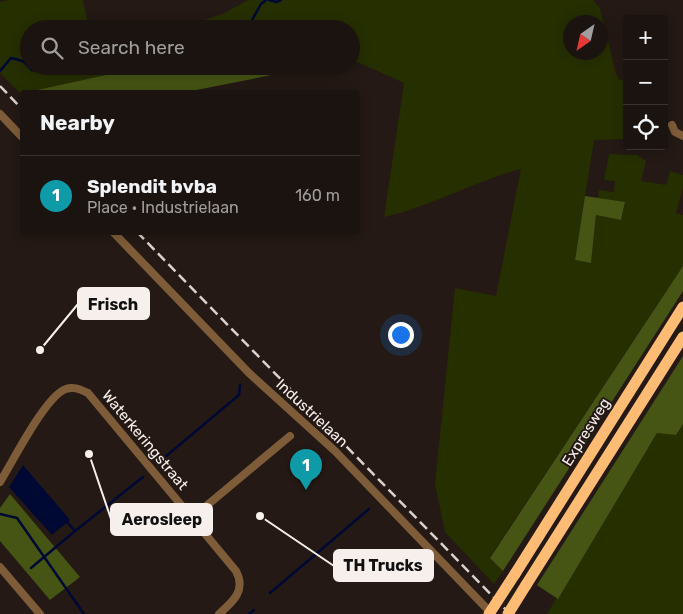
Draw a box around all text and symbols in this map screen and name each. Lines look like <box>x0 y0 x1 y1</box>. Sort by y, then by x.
north arrow <box>563 15 608 60</box>
map controls <box>623 15 668 150</box>
button: + <box>623 15 668 60</box>
search box <box>20 20 360 75</box>
icon: search <box>38 34 66 62</box>
text: Search here <box>78 36 185 59</box>
button: − <box>623 60 668 105</box>
button: locate <box>623 105 668 150</box>
text: Nearby <box>40 110 115 135</box>
text: Splendit bvba <box>87 175 217 198</box>
text: 1 <box>52 186 60 205</box>
text: 160 m <box>295 186 340 205</box>
text: Place · Industrielaan <box>87 198 239 217</box>
callout: Frisch <box>78 288 149 319</box>
text: Frisch <box>88 295 138 314</box>
your location <box>388 322 414 348</box>
street label: Industrielaan <box>272 375 352 451</box>
street label: Waterkeringstraat <box>98 387 192 494</box>
street label: Expresweg <box>558 395 614 469</box>
pin: 1 <box>290 449 322 490</box>
callout: Aerosleep <box>111 504 212 535</box>
text: Aerosleep <box>122 510 202 529</box>
callout: TH Trucks <box>334 550 433 581</box>
text: TH Trucks <box>343 556 423 575</box>

